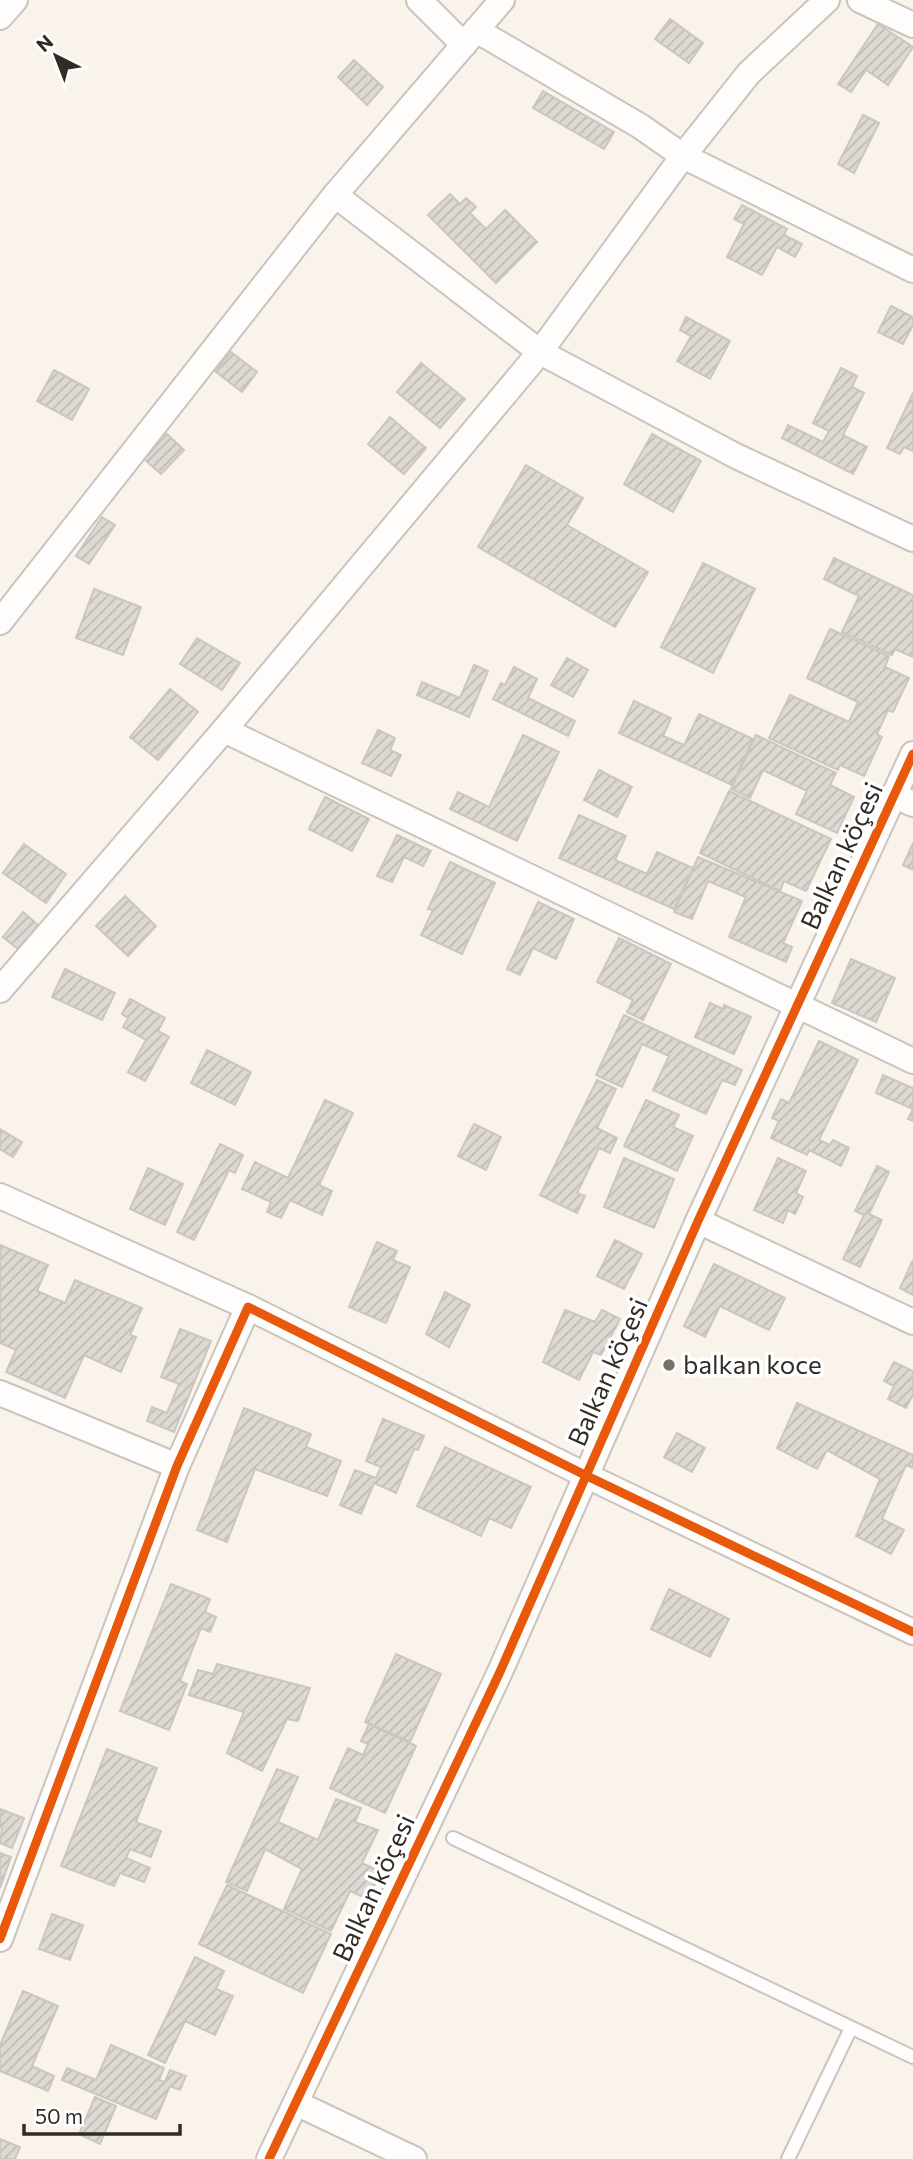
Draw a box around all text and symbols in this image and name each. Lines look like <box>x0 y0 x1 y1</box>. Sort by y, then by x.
north arrow <box>21 21 91 91</box>
text: N <box>31 30 57 56</box>
street label: Balkan köçesi <box>793 777 888 934</box>
street label: Balkan köçesi <box>560 1293 653 1450</box>
place label: balkan koce <box>683 1348 822 1379</box>
marker: balkan koce <box>661 1357 677 1373</box>
street label: Balkan köçesi <box>325 1809 420 1966</box>
scale bar <box>24 2092 180 2136</box>
text: 50 m <box>35 2103 83 2128</box>

